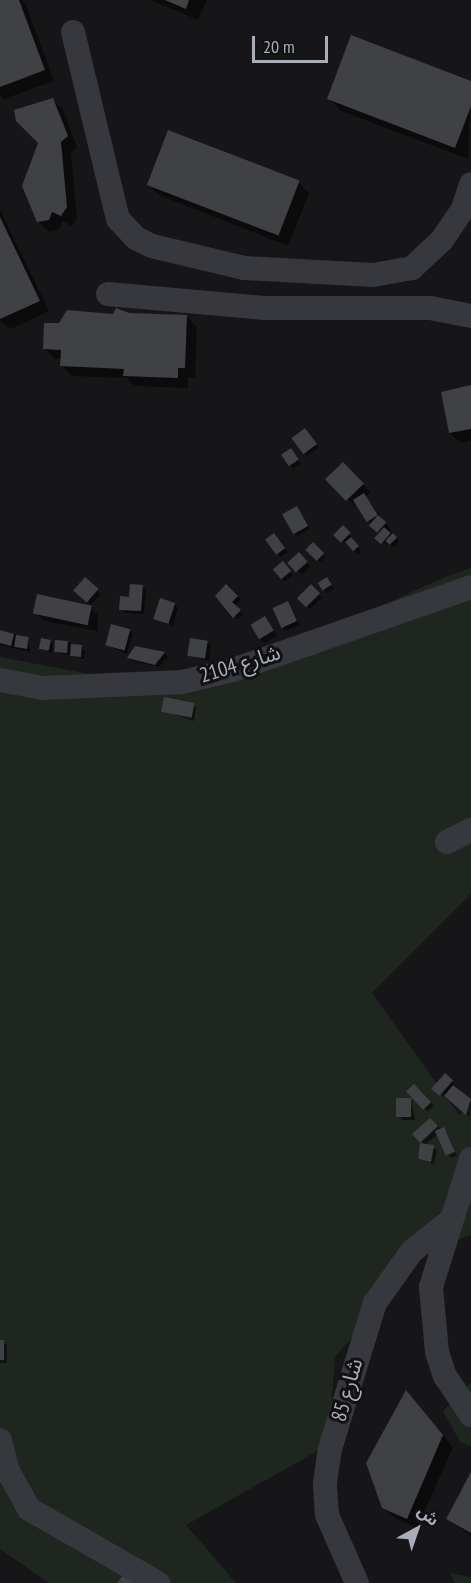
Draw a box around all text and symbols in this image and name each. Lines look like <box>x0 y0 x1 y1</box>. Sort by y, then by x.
scale bar <box>255 24 332 62</box>
text: 20 m <box>263 35 295 58</box>
street label: شارع 2104 <box>197 640 283 688</box>
street label: شارع 85 <box>326 1356 368 1424</box>
north arrow <box>387 1499 447 1559</box>
text: ش <box>414 1501 443 1530</box>

